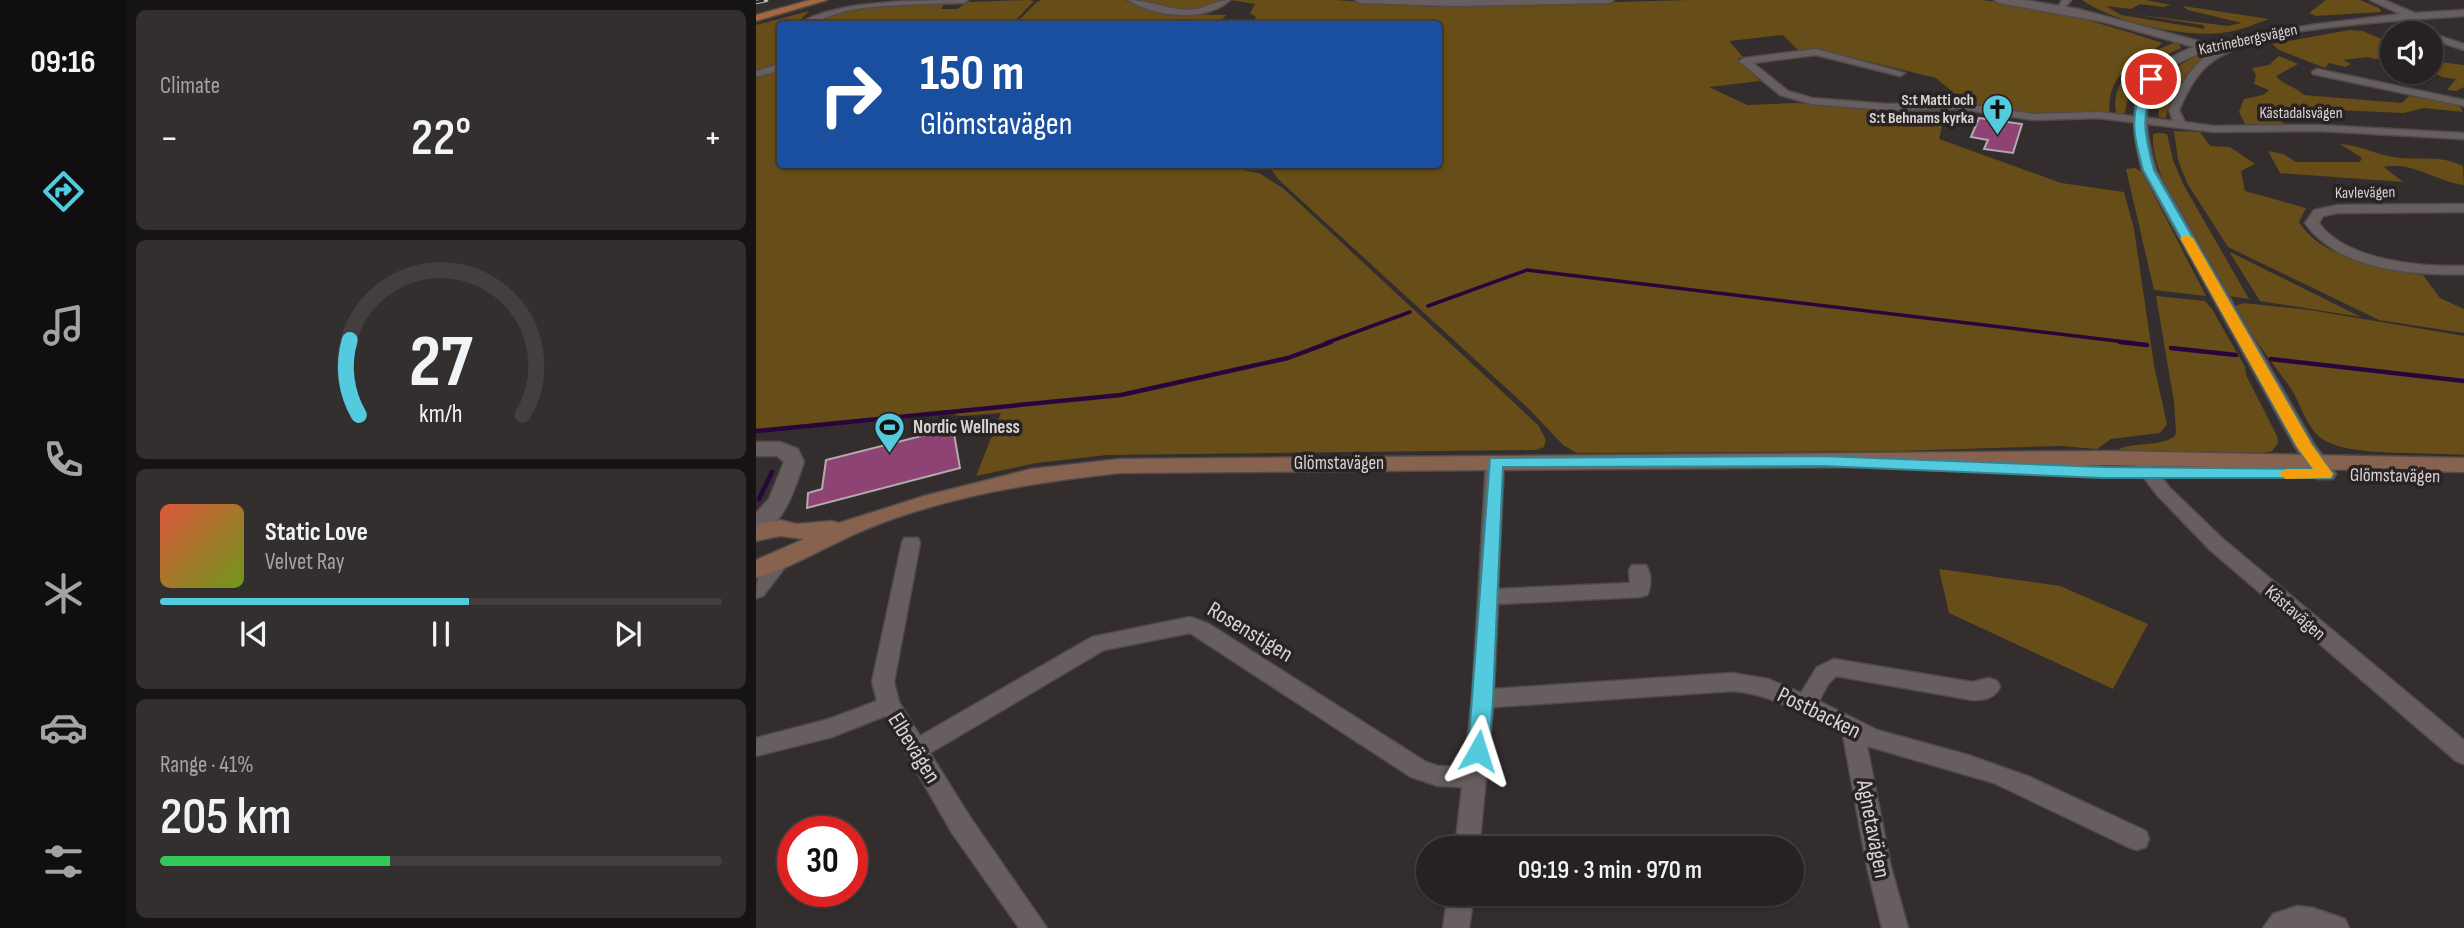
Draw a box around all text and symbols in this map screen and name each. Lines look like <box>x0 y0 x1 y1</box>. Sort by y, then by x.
street label: Katrinebergsvägen <box>2197 20 2299 60</box>
map controls <box>2380 21 2443 84</box>
button: sound <box>2380 21 2443 84</box>
text: 09:16 <box>30 43 96 82</box>
text: 150 m <box>920 45 1024 104</box>
icon: right <box>805 49 896 140</box>
pin <box>2121 49 2181 109</box>
icon: arrive <box>2132 60 2170 98</box>
text: Climate <box>160 72 220 100</box>
place label: S:t Matti och S:t Behnams kyrka <box>1869 91 1974 128</box>
church icon: S:t Matti och S:t Behnams kyrka <box>1980 92 2014 136</box>
street label: Kästadalsvägen <box>2259 104 2343 123</box>
text: Glömstavägen <box>920 105 1072 144</box>
text: 22° <box>411 107 471 170</box>
text: − <box>160 116 179 161</box>
text: + <box>703 116 722 161</box>
icon: directions <box>39 167 88 216</box>
street label: Kavlevägen <box>2335 183 2395 203</box>
icon: music <box>39 301 88 350</box>
text: 27 <box>409 320 473 408</box>
text: km/h <box>419 399 463 430</box>
sports icon: Nordic Wellness <box>873 410 907 454</box>
place label: Nordic Wellness <box>913 416 1020 439</box>
icon: phone <box>39 435 88 484</box>
street label: Glömstavägen <box>1294 452 1384 475</box>
street label: Glömstavägen <box>2350 464 2440 488</box>
text: Static Love <box>265 517 368 548</box>
text: Velvet Ray <box>265 548 345 576</box>
icon: climate <box>39 569 88 618</box>
street label: Kästavägen <box>2260 580 2330 646</box>
street label: Rosenstigen <box>1202 596 1298 668</box>
icon: previous <box>235 615 273 653</box>
icon: pause <box>422 615 460 653</box>
icon: next <box>609 615 647 653</box>
street label: Postbacken <box>1773 681 1865 745</box>
icon: car <box>39 703 88 752</box>
street label: Elbevägen <box>881 708 947 788</box>
position arrow <box>1441 714 1515 788</box>
text: Range · 41% <box>160 751 254 779</box>
street label: Agnetavägen <box>1850 776 1896 881</box>
text: 205 km <box>160 786 292 849</box>
speed limit sign: 30 <box>777 816 868 907</box>
icon: filters <box>39 837 88 886</box>
text: 09:19 · 3 min · 970 m <box>1518 855 1702 886</box>

